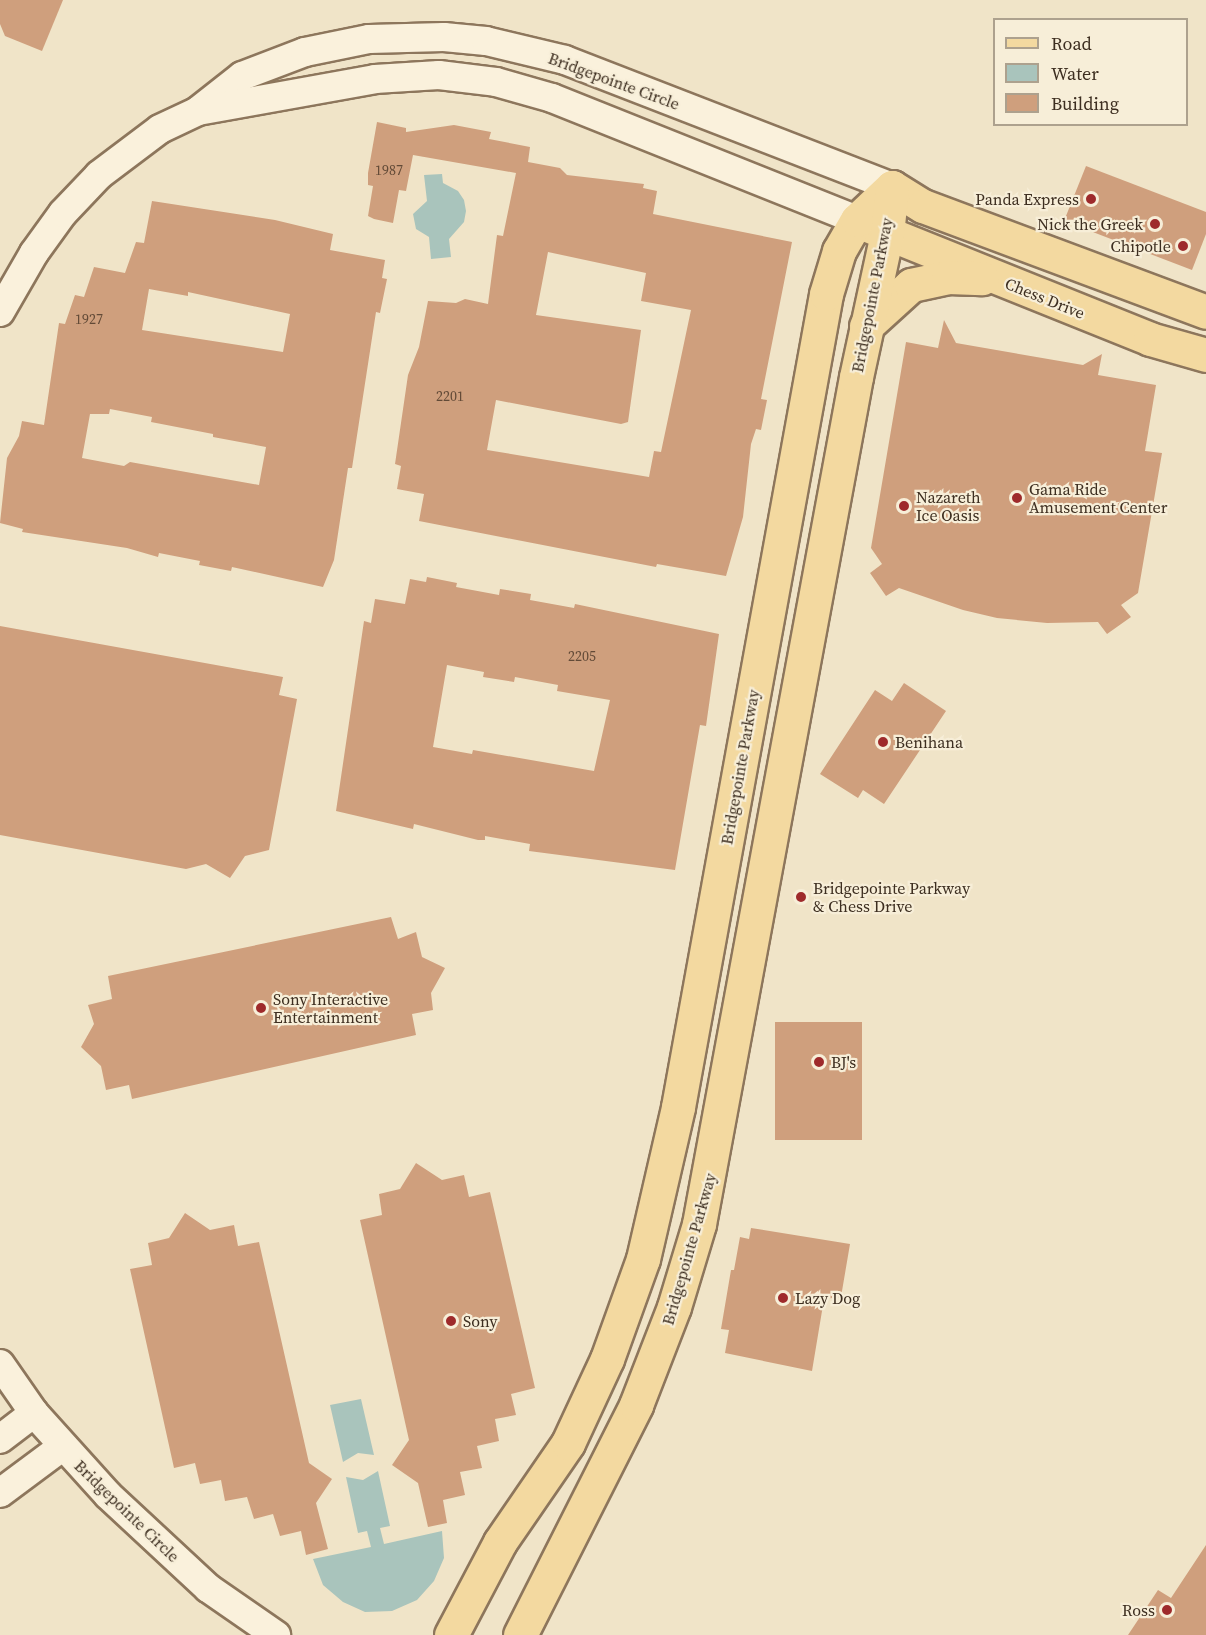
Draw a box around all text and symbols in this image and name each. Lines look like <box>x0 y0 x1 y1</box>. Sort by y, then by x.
legend <box>993 18 1188 126</box>
text: Road <box>1051 31 1092 56</box>
street label: Bridgepointe Circle <box>546 48 682 114</box>
text: Water <box>1051 61 1099 86</box>
text: Building <box>1051 91 1119 116</box>
house number: 1987 <box>375 162 403 178</box>
place label: Panda Express <box>975 189 1079 209</box>
marker: Panda Express <box>1084 192 1098 206</box>
place label: Nick the Greek <box>1037 214 1143 234</box>
street label: Bridgepointe Parkway <box>848 216 896 374</box>
marker: Nick the Greek <box>1148 217 1162 231</box>
place label: Chipotle <box>1111 236 1171 256</box>
marker: Chipotle <box>1176 239 1190 253</box>
street label: Chess Drive <box>1002 273 1088 323</box>
house number: 1927 <box>75 311 103 327</box>
house number: 2201 <box>436 388 464 404</box>
place label: Gama Ride Amusement Center <box>1029 479 1168 517</box>
place label: Nazareth Ice Oasis <box>916 487 981 525</box>
marker: Gama Ride Amusement Center <box>1010 491 1024 505</box>
marker: Nazareth Ice Oasis <box>897 499 911 513</box>
house number: 2205 <box>568 648 596 664</box>
street label: Bridgepointe Parkway <box>717 688 763 846</box>
place label: Benihana <box>895 732 963 752</box>
marker: Benihana <box>876 735 890 749</box>
place label: Bridgepointe Parkway & Chess Drive <box>813 878 970 916</box>
marker: Bridgepointe Parkway & Chess Drive <box>794 890 808 904</box>
place label: Sony Interactive Entertainment <box>273 989 388 1027</box>
marker: Sony Interactive Entertainment <box>254 1001 268 1015</box>
place label: BJ's <box>831 1052 856 1072</box>
marker: BJ's <box>812 1055 826 1069</box>
street label: Bridgepointe Parkway <box>658 1171 720 1327</box>
place label: Lazy Dog <box>795 1288 860 1308</box>
marker: Lazy Dog <box>776 1291 790 1305</box>
place label: Sony <box>463 1311 497 1331</box>
marker: Sony <box>444 1314 458 1328</box>
street label: Bridgepointe Circle <box>71 1456 183 1566</box>
place label: Ross <box>1122 1600 1155 1620</box>
marker: Ross <box>1160 1603 1174 1617</box>

